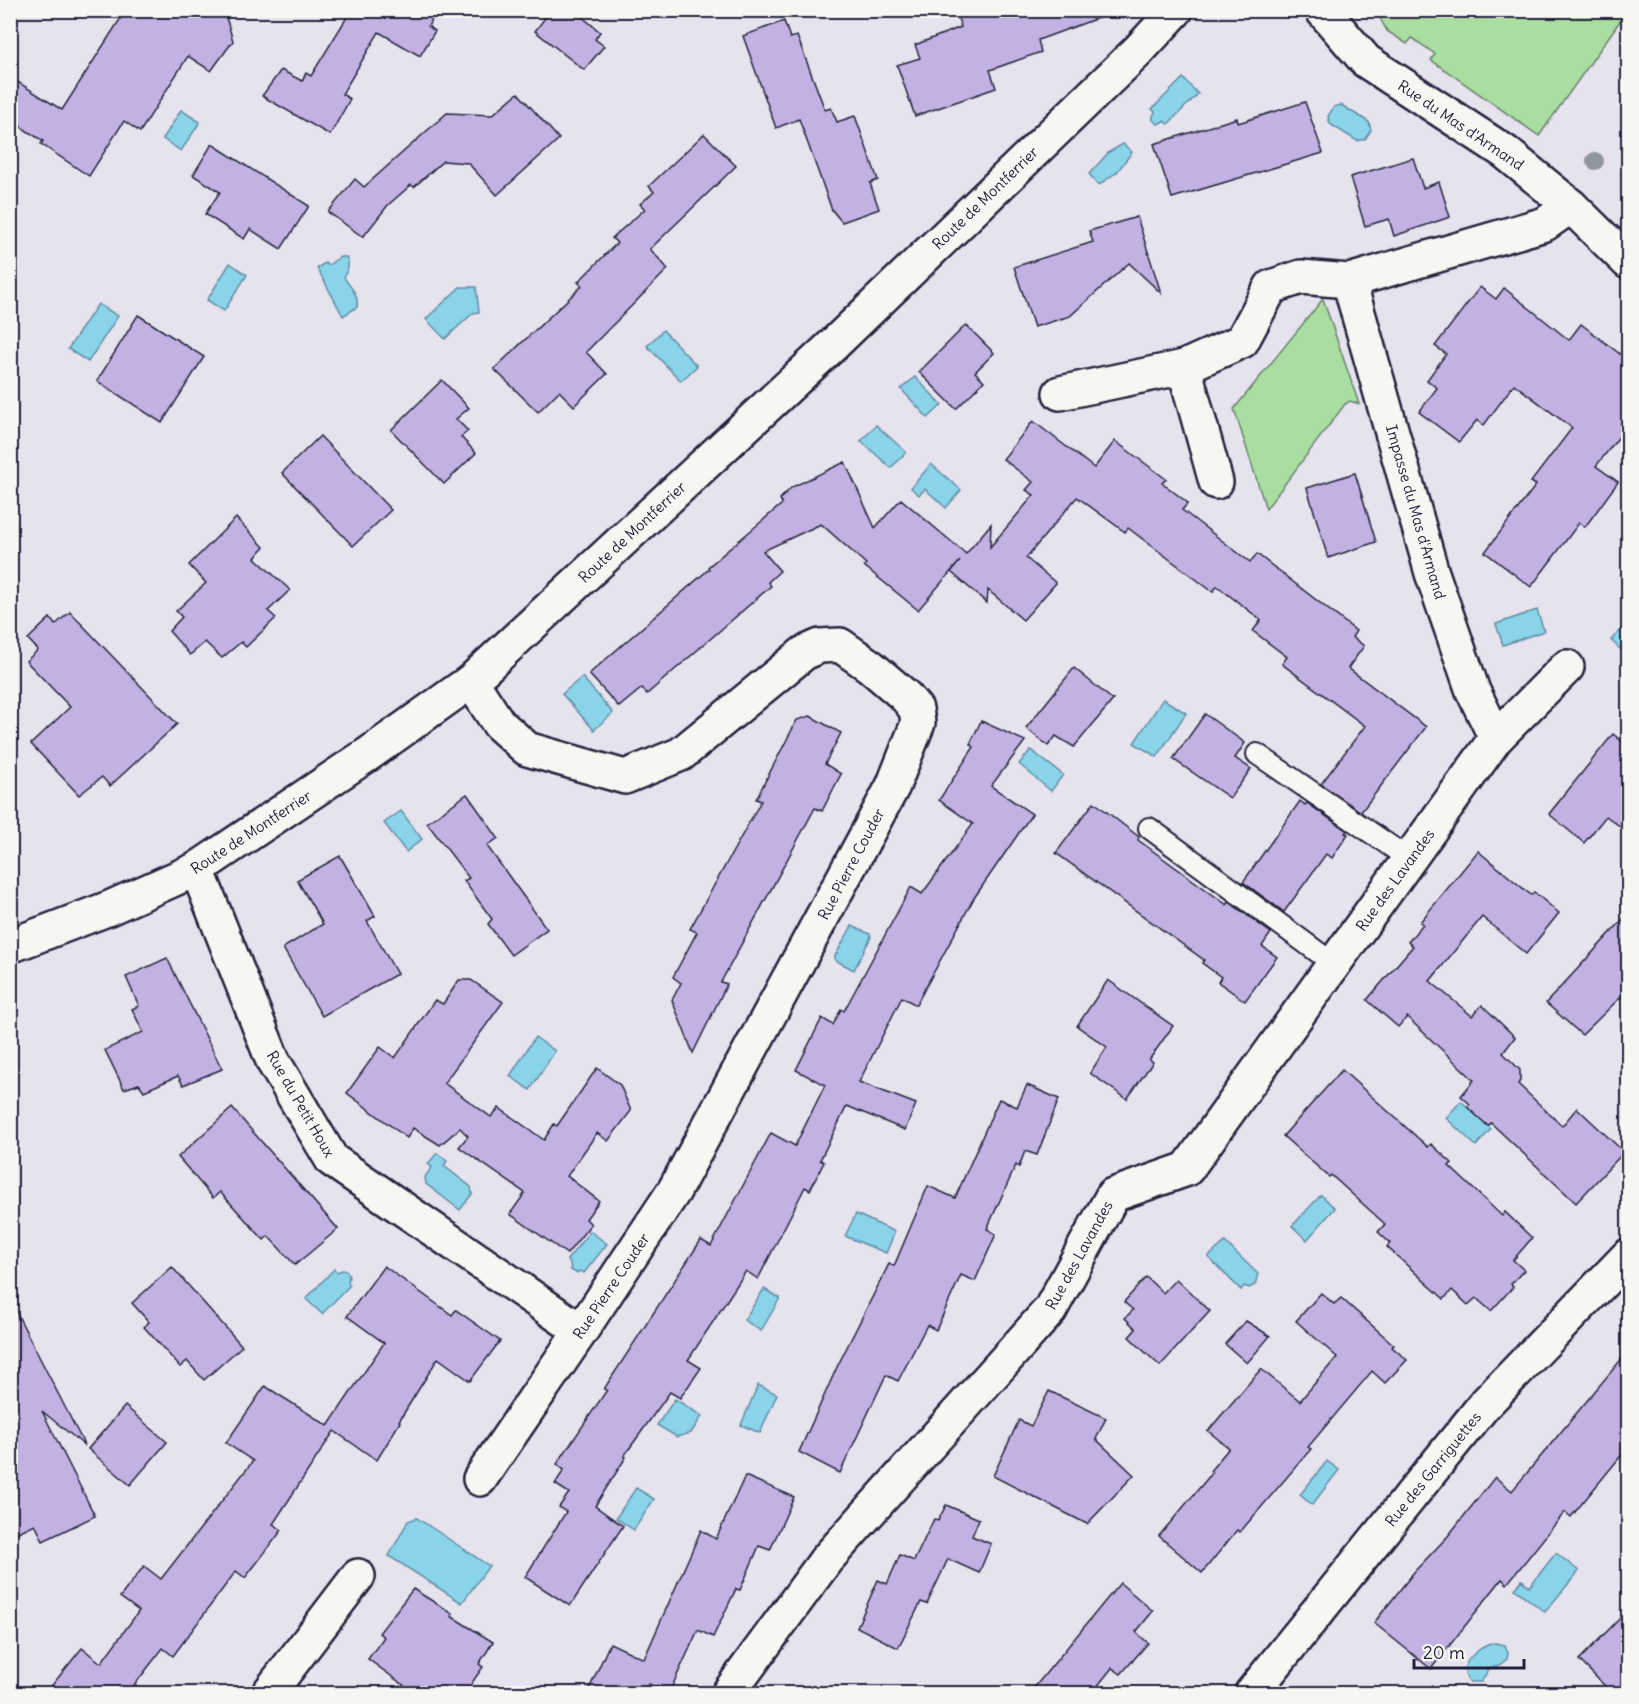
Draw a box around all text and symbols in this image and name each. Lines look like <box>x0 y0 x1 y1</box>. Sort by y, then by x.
street label: Rue du Mas d'Armand <box>1394 76 1528 174</box>
street label: Route de Montferrier <box>928 143 1042 253</box>
street label: Impasse du Mas d'Armand <box>1382 423 1450 601</box>
street label: Route de Montferrier <box>574 477 690 587</box>
street label: Route de Montferrier <box>187 786 315 878</box>
street label: Rue Pierre Couder <box>814 805 888 923</box>
street label: Rue des Lavandes <box>1352 825 1439 935</box>
street label: Rue du Petit Houx <box>263 1047 339 1161</box>
street label: Rue des Lavandes <box>1041 1197 1117 1313</box>
street label: Rue Pierre Couder <box>569 1229 653 1343</box>
street label: Rue des Garriguettes <box>1381 1408 1485 1530</box>
scale bar <box>1414 1632 1524 1670</box>
text: 20 m <box>1423 1641 1465 1664</box>

